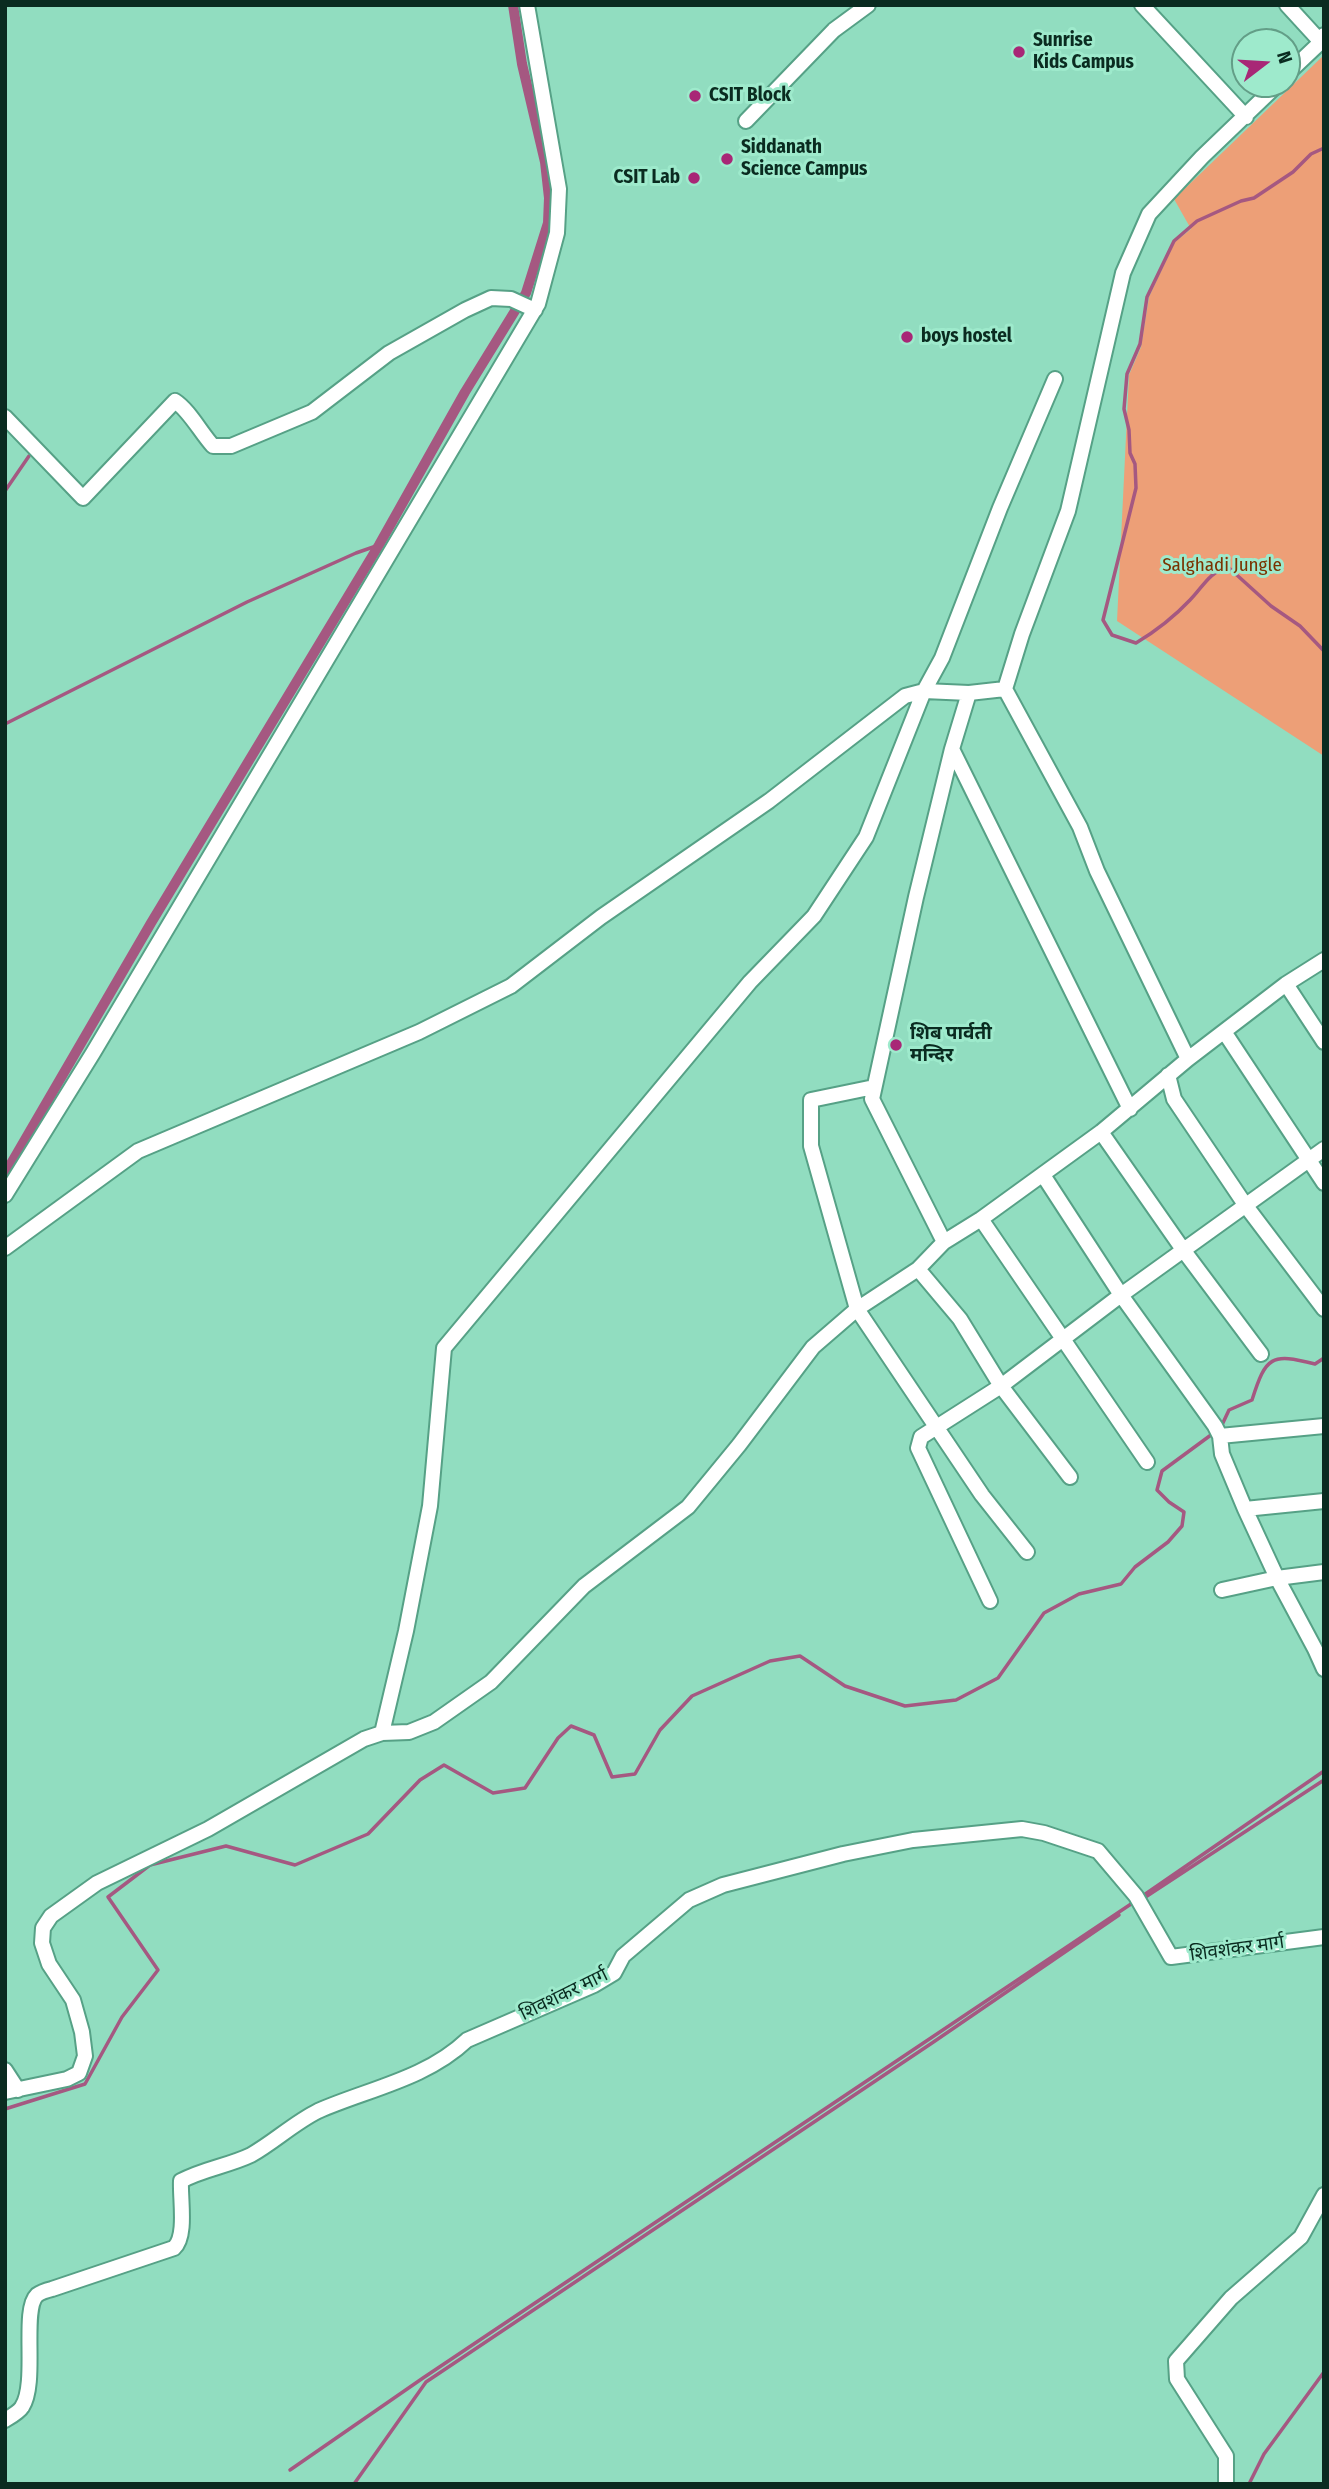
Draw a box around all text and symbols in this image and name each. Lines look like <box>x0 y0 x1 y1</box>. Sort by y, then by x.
north arrow <box>1231 28 1301 98</box>
place label: Sunrise Kids Campus <box>1033 30 1134 74</box>
marker: Sunrise Kids Campus <box>1011 44 1027 60</box>
text: N <box>1272 48 1297 66</box>
place label: CSIT Block <box>709 85 791 107</box>
marker: CSIT Block <box>687 88 703 104</box>
place label: Siddanath Science Campus <box>741 137 867 181</box>
marker: Siddanath Science Campus <box>719 151 735 167</box>
place label: CSIT Lab <box>613 167 680 189</box>
marker: CSIT Lab <box>686 170 702 186</box>
place label: boys hostel <box>921 326 1012 348</box>
marker: boys hostel <box>899 329 915 345</box>
park label: Salghadi Jungle <box>1162 555 1282 577</box>
place label: शिब पार्वती मन्दिर <box>910 1023 992 1067</box>
marker: शिब पार्वती मन्दिर <box>888 1037 904 1053</box>
street label: शिवशंकर मार्ग <box>1188 1931 1286 1967</box>
street label: शिवशंकर मार्ग <box>516 1964 612 2026</box>

